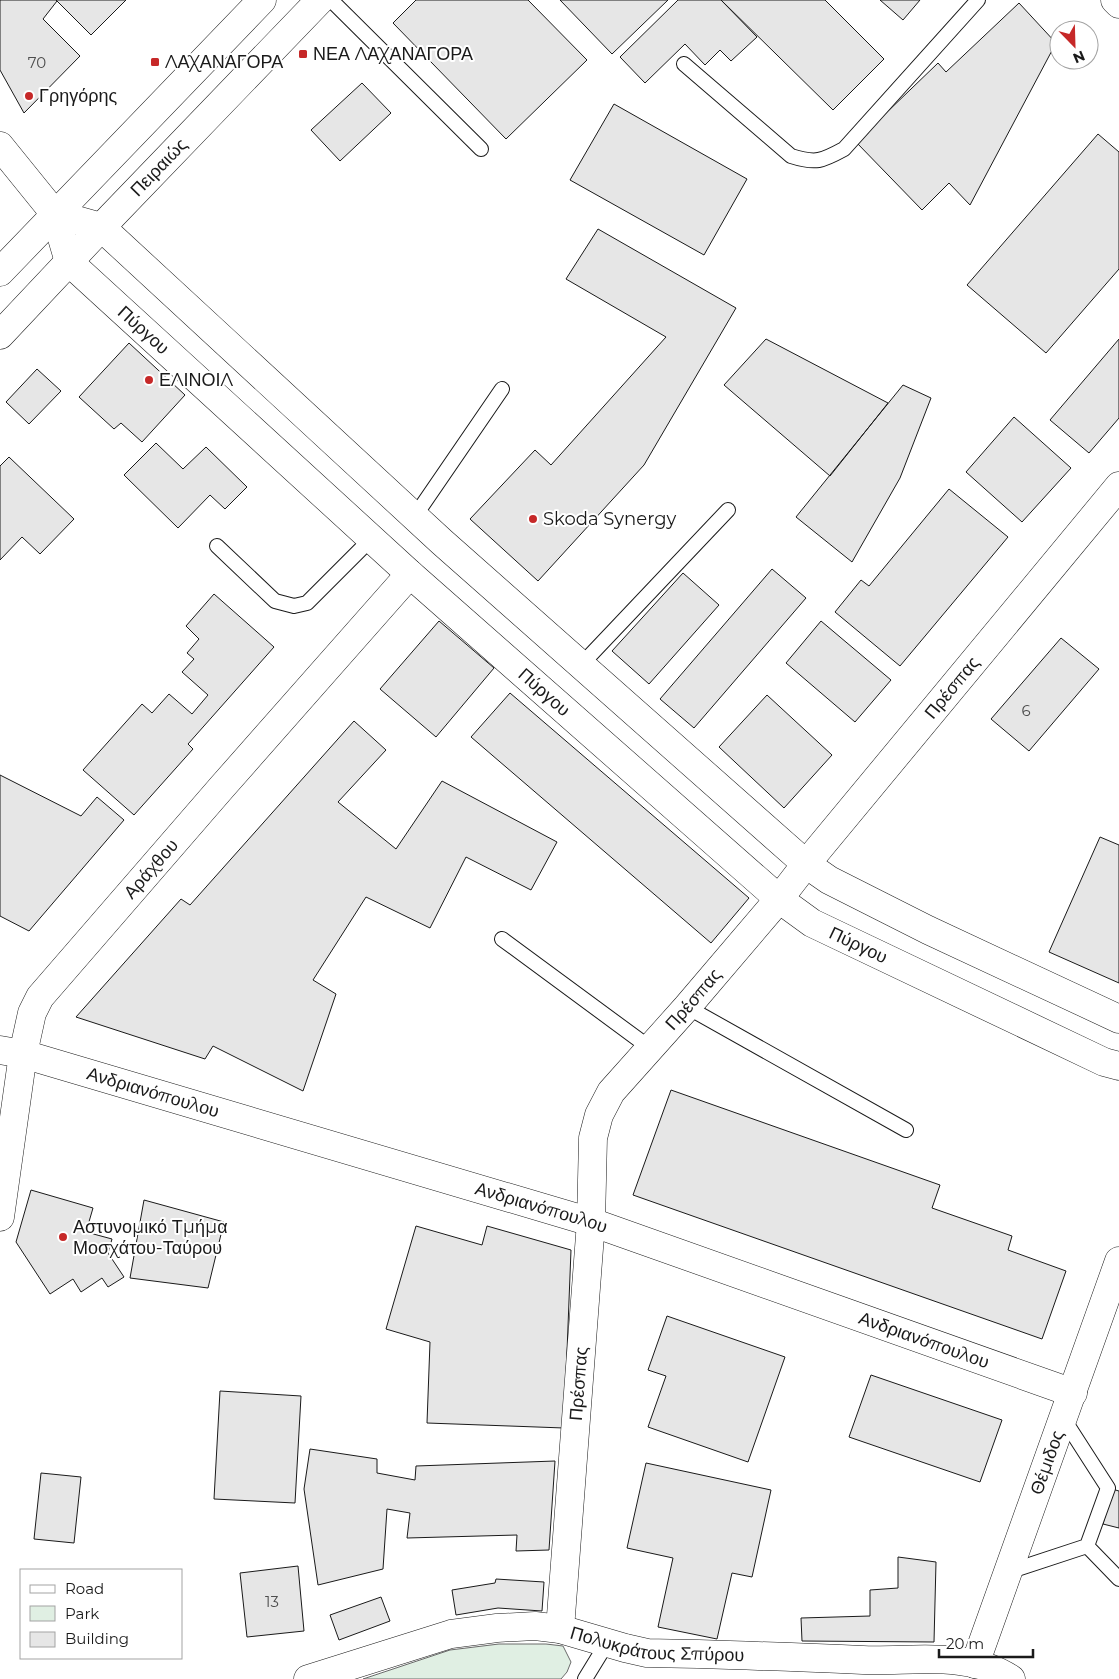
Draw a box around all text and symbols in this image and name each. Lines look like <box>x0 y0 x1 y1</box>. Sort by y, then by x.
north arrow <box>1049 20 1099 70</box>
place label: ΝΕΑ ΛΑΧΑΝΑΓΟΡΑ <box>313 43 473 65</box>
text: N <box>1070 46 1088 67</box>
marker: ΝΕΑ ΛΑΧΑΝΑΓΟΡΑ <box>297 48 309 60</box>
place label: ΛΑΧΑΝΑΓΟΡΑ <box>165 51 283 73</box>
house number: 70 <box>28 53 46 72</box>
marker: ΛΑΧΑΝΑΓΟΡΑ <box>149 56 161 68</box>
place label: Γρηγόρης <box>39 85 117 107</box>
marker: Γρηγόρης <box>23 90 35 102</box>
street label: Πειραιώς <box>126 133 192 201</box>
street label: Πύργου <box>113 301 174 359</box>
place label: ΕΛΙΝΟΙΛ <box>159 369 234 391</box>
marker: ΕΛΙΝΟΙΛ <box>143 374 155 386</box>
place label: Skoda Synergy <box>543 508 676 530</box>
marker: Skoda Synergy <box>527 513 539 525</box>
street label: Πρέσπας <box>920 652 984 723</box>
street label: Πύργου <box>514 663 575 721</box>
house number: 6 <box>1021 701 1031 720</box>
street label: Αράχθου <box>119 834 183 903</box>
street label: Πύργου <box>826 922 891 968</box>
street label: Πρέσπας <box>661 964 726 1035</box>
street label: Ανδριανόπουλου <box>84 1063 222 1122</box>
street label: Ανδριανόπουλου <box>473 1177 610 1238</box>
place label: Αστυνομικό Τμήμα Μοσχάτου-Ταύρου <box>73 1216 228 1259</box>
marker: Αστυνομικό Τμήμα Μοσχάτου-Ταύρου <box>57 1231 69 1243</box>
street label: Ανδριανόπουλου <box>856 1307 992 1373</box>
street label: Πρέσπας <box>565 1345 593 1422</box>
street label: Θέμιδος <box>1025 1427 1069 1498</box>
legend <box>20 1569 182 1659</box>
text: Road <box>65 1579 104 1598</box>
house number: 13 <box>265 1592 279 1611</box>
text: Park <box>65 1604 99 1623</box>
street label: Πολυκράτους Σπύρου <box>568 1622 745 1666</box>
scale bar <box>939 1626 1033 1658</box>
text: Building <box>65 1629 129 1648</box>
text: 20 m <box>946 1634 984 1653</box>

